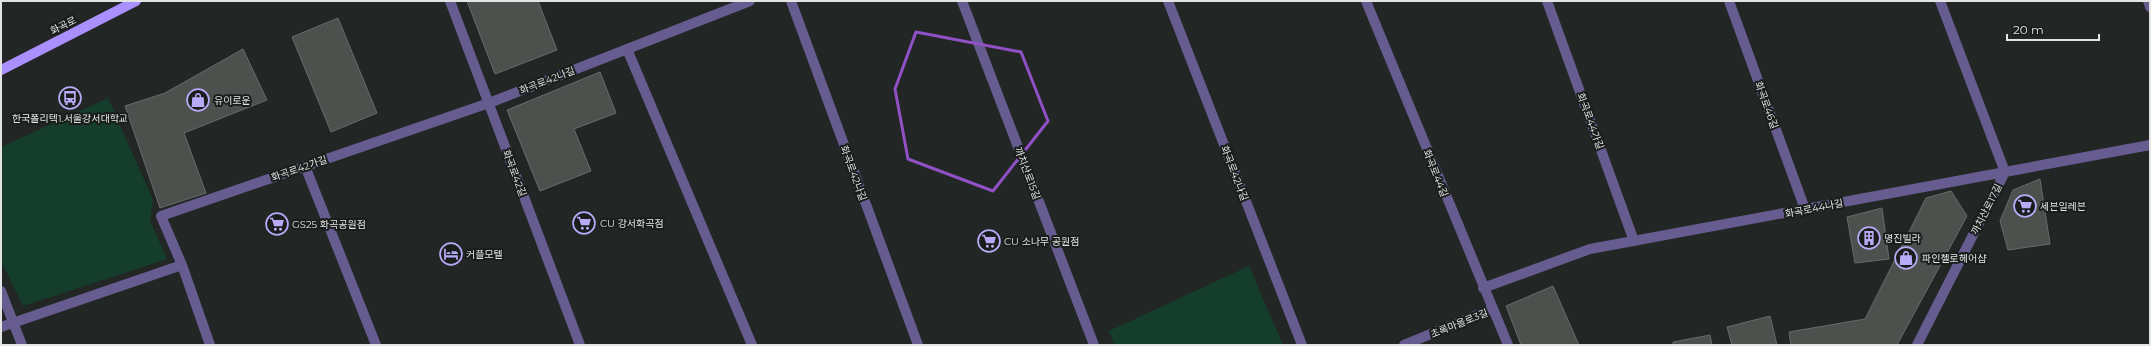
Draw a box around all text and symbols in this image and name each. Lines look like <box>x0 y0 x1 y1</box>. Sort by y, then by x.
street label: 화곡로 <box>48 13 78 38</box>
scale bar <box>2007 16 2099 42</box>
text: 20 m <box>2013 22 2044 37</box>
street label: 화곡로42나길 <box>518 64 577 97</box>
street label: 화곡로46길 <box>1752 80 1781 131</box>
bus stop icon: 한국폴리텍1.서울강서대학교 <box>57 85 83 111</box>
shop icon: 유이로운 <box>185 87 211 113</box>
street label: 화곡로44가길 <box>1574 91 1607 151</box>
place label: 유이로운 <box>214 94 251 107</box>
place label: 한국폴리텍1.서울강서대학교 <box>12 112 128 125</box>
street label: 화곡로42나길 <box>837 144 870 203</box>
street label: 화곡로42나길 <box>1218 144 1251 203</box>
street label: 까치산로15길 <box>1012 145 1044 201</box>
street label: 화곡로42길 <box>500 148 529 198</box>
street label: 화곡로44길 <box>1420 148 1451 199</box>
street label: 화곡로42가길 <box>269 153 329 184</box>
street label: 까치산로17길 <box>1968 182 2005 237</box>
supermarket icon: 세븐일레븐 <box>2012 193 2038 219</box>
street label: 화곡로44나길 <box>1784 196 1844 221</box>
place label: 세븐일레븐 <box>2040 200 2086 213</box>
supermarket icon: CU 강서화곡점 <box>571 210 597 236</box>
supermarket icon: GS25 화곡공원점 <box>264 211 290 237</box>
place label: CU 강서화곡점 <box>600 217 664 230</box>
place label: GS25 화곡공원점 <box>292 218 366 231</box>
building icon: 명진빌라 <box>1856 225 1882 251</box>
supermarket icon: CU 소나무 공원점 <box>976 228 1002 254</box>
place label: 명진빌라 <box>1884 232 1922 245</box>
place label: CU 소나무 공원점 <box>1004 235 1079 248</box>
hotel icon: 커플모텔 <box>438 241 464 267</box>
shop icon: 파인첼로헤어샵 <box>1893 245 1919 271</box>
place label: 커플모텔 <box>466 248 503 261</box>
place label: 파인첼로헤어샵 <box>1922 252 1987 265</box>
street label: 초록마을로3길 <box>1429 306 1490 341</box>

